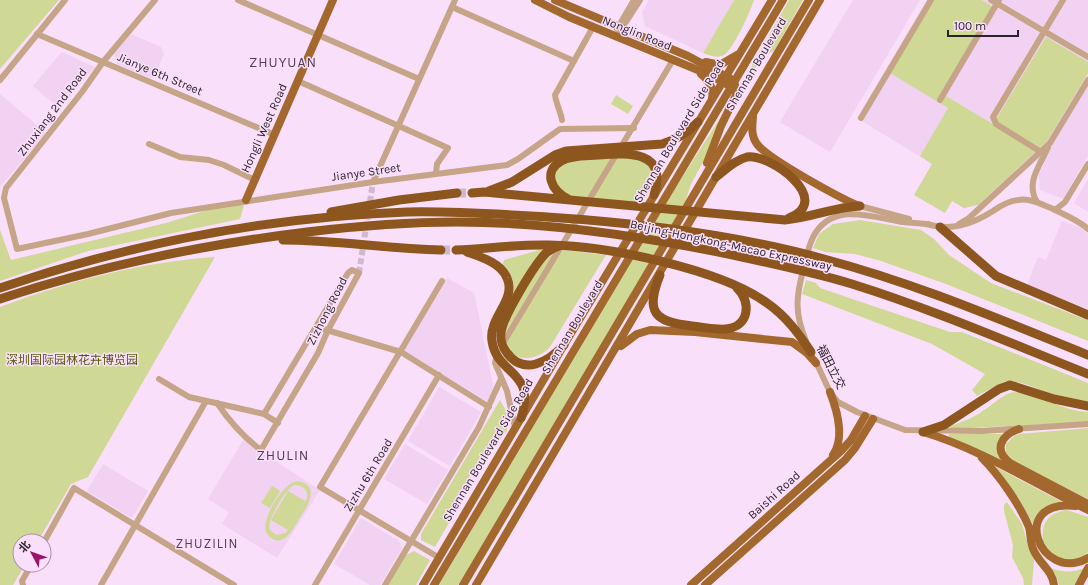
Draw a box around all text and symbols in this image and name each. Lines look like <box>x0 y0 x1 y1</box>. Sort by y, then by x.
scale bar <box>948 12 1018 38</box>
street label: Nonglin Road <box>600 13 674 53</box>
street label: Shennan Boulevard <box>723 15 789 113</box>
text: 100 m <box>954 19 986 33</box>
street label: Jianye 6th Street <box>115 50 205 98</box>
district label: ZHUYUAN <box>249 54 317 71</box>
street label: Shennan Boulevard Side Road <box>631 57 727 205</box>
street label: Zhuxiang 2nd Road <box>14 65 90 159</box>
street label: Hongli West Road <box>238 81 290 175</box>
street label: Jianye Street <box>330 160 402 184</box>
street label: Beijing-Hongkong-Macao Expressway <box>629 217 833 273</box>
street label: Zizhong Road <box>304 275 350 347</box>
street label: Shennan Boulevard <box>539 278 605 376</box>
street label: 福田立交 <box>814 342 848 392</box>
park label: 深圳国际园林花卉博览园 <box>6 353 138 367</box>
street label: Shennan Boulevard Side Road <box>440 376 536 524</box>
street label: Zizhu 6th Road <box>341 436 395 514</box>
district label: ZHULIN <box>257 447 309 464</box>
street label: Baishi Road <box>745 468 803 522</box>
north arrow <box>12 533 52 573</box>
district label: ZHUZILIN <box>176 536 238 551</box>
text: 北 <box>16 538 33 555</box>

